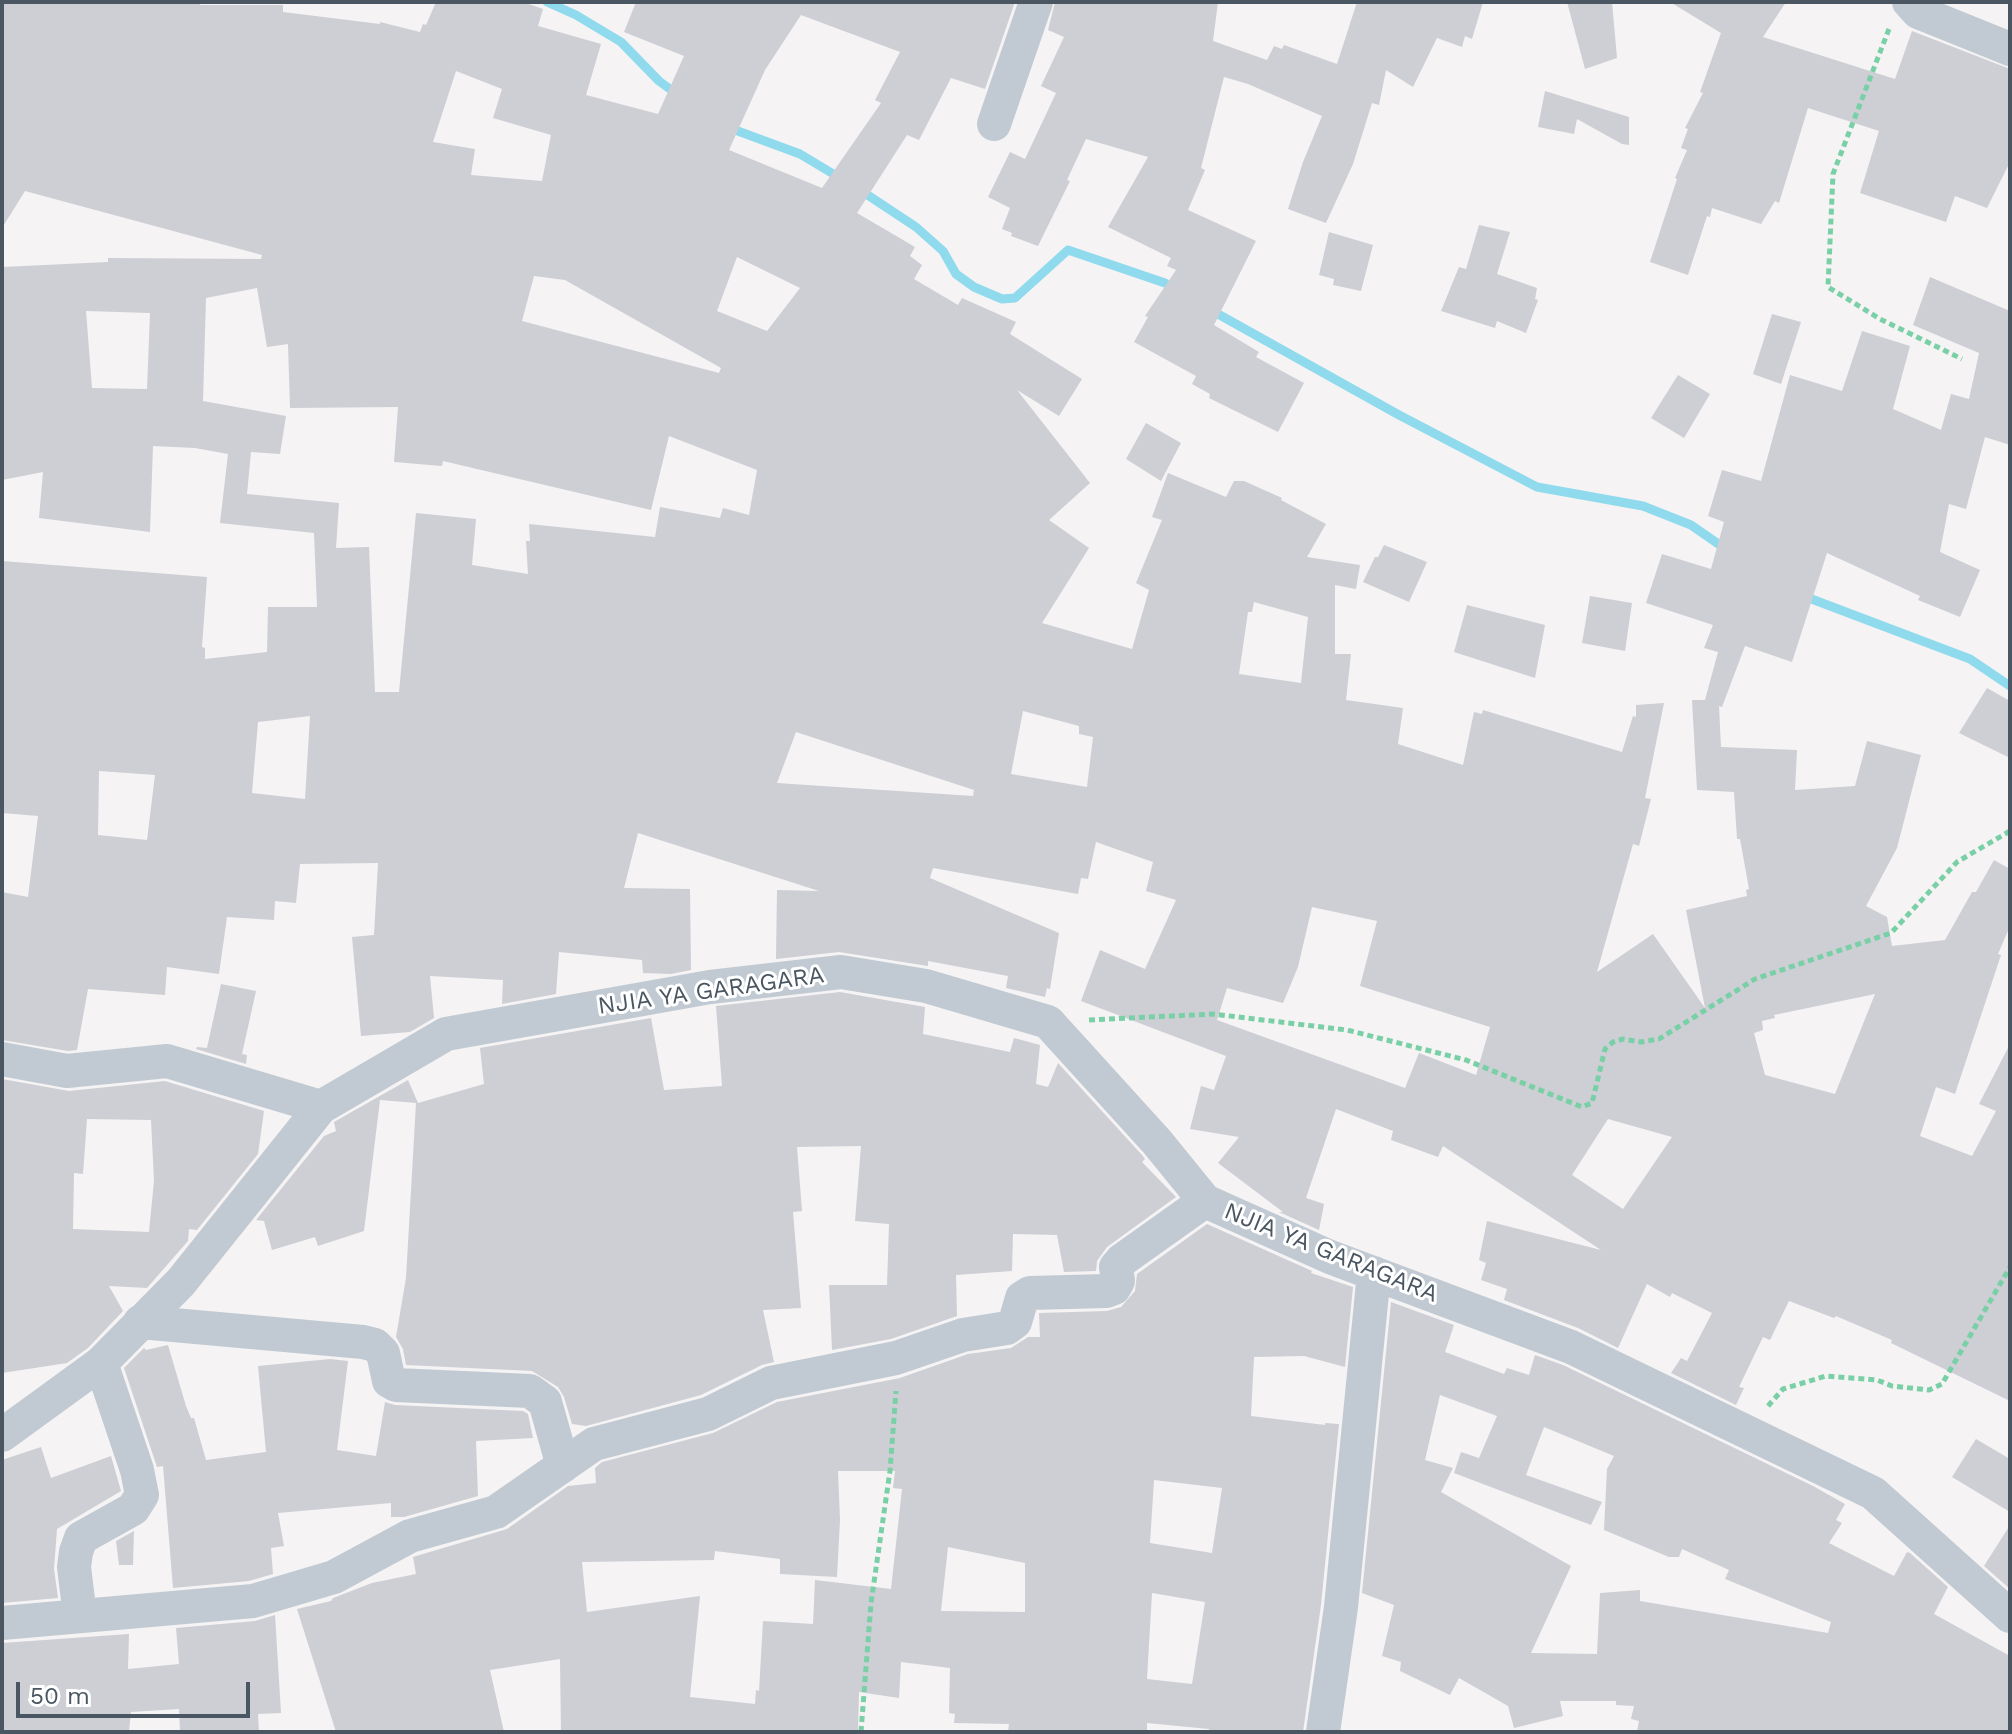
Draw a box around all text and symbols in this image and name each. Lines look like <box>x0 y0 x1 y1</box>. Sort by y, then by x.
street label: NJIA YA GARAGARA <box>596 961 826 1021</box>
street label: NJIA YA GARAGARA <box>1220 1197 1442 1309</box>
scale bar <box>20 1666 254 1716</box>
text: 50 m <box>30 1682 90 1710</box>

